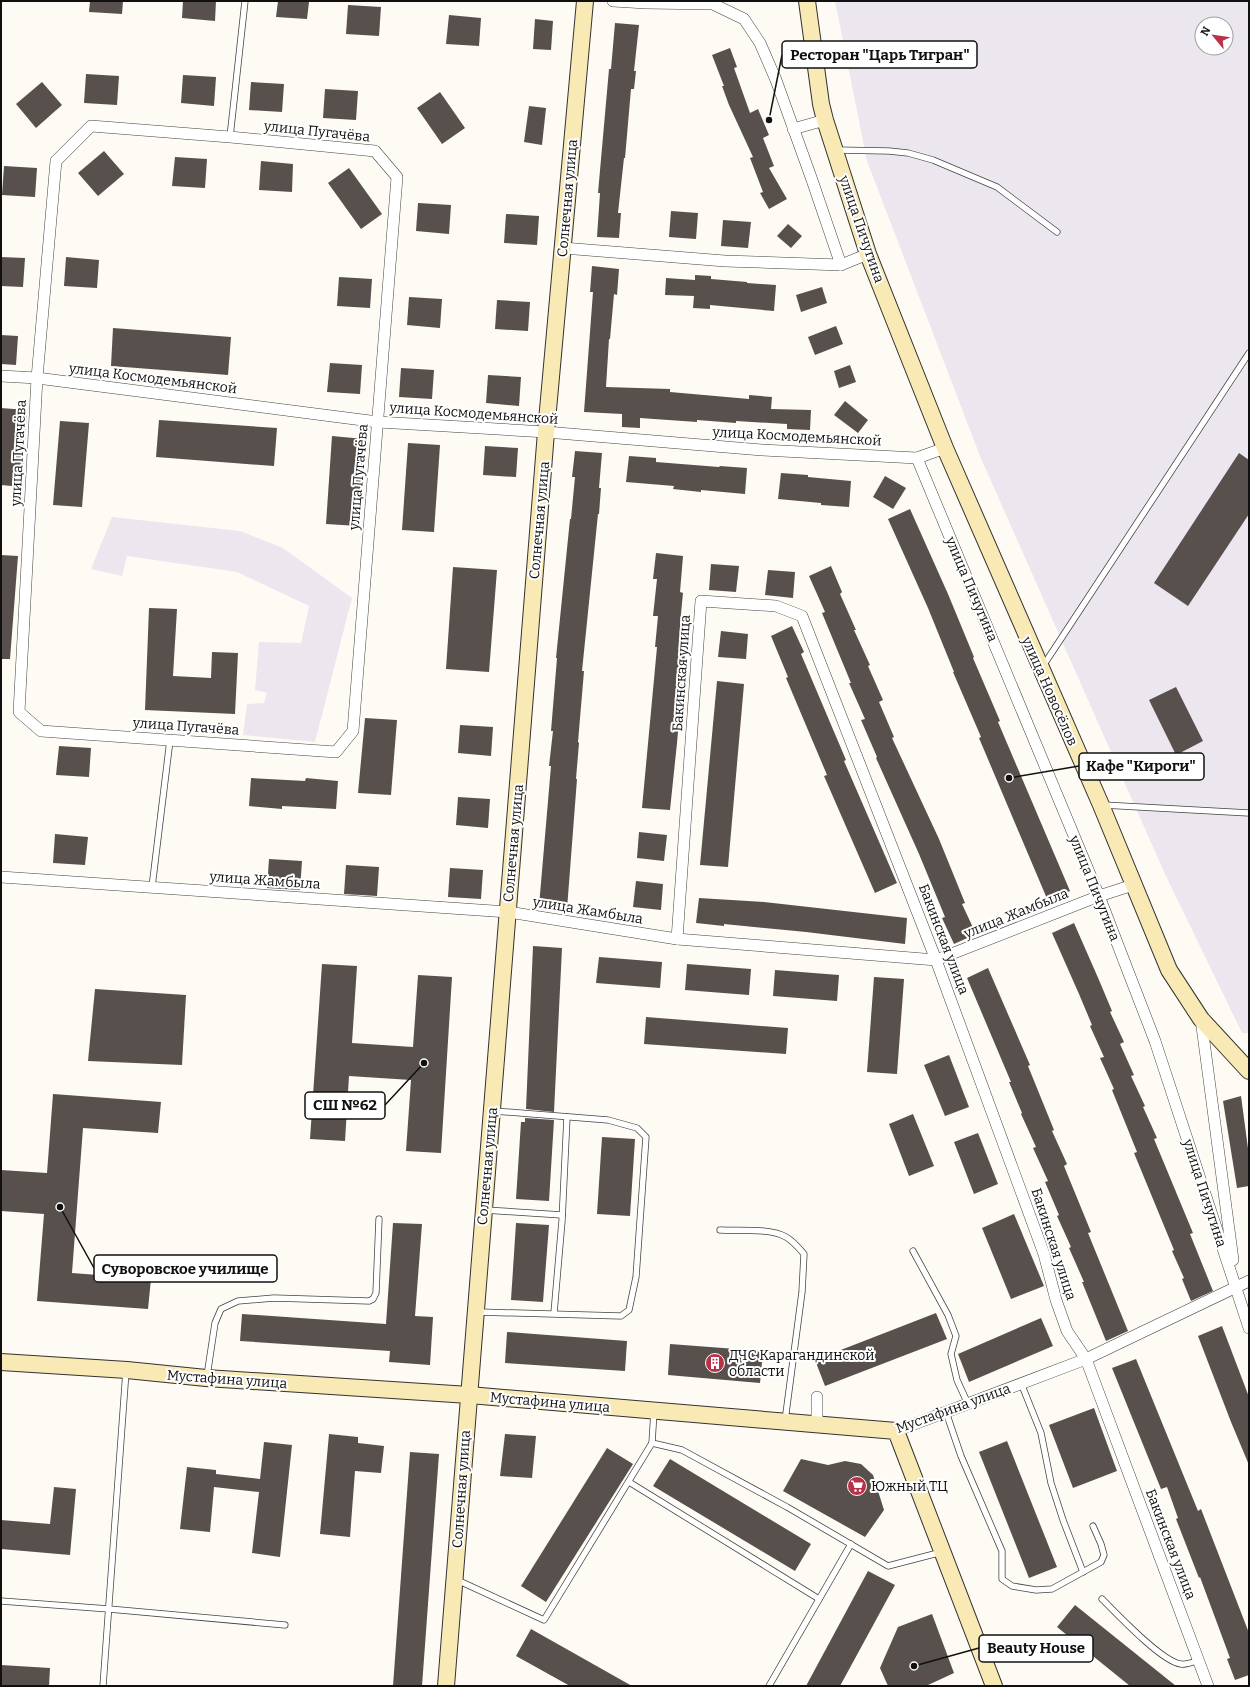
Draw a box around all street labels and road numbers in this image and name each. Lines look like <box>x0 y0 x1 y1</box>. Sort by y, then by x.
street label: улица Пугачёва <box>262 117 371 146</box>
street label: Солнечная улица <box>554 138 581 258</box>
street label: улица Пичугина <box>835 172 888 285</box>
street label: улица Космодемьянской <box>67 360 238 397</box>
street label: улица Пугачёва <box>7 399 30 508</box>
street label: улица Космодемьянской <box>388 399 559 428</box>
street label: улица Пугачёва <box>345 423 372 532</box>
street label: улица Космодемьянской <box>711 424 882 449</box>
street label: Солнечная улица <box>526 460 553 580</box>
street label: улица Пичугина <box>941 533 1001 645</box>
street label: Бакинская улица <box>669 614 694 732</box>
street label: улица Новосёлов <box>1017 633 1081 748</box>
street label: улица Пугачёва <box>131 714 240 739</box>
street label: Солнечная улица <box>500 783 527 903</box>
street label: улица Пичугина <box>1065 832 1124 944</box>
street label: улица Жамбыла <box>208 868 321 893</box>
street label: Бакинская улица <box>915 882 973 997</box>
street label: улица Жамбыла <box>960 885 1071 943</box>
street label: улица Жамбыла <box>531 893 645 928</box>
street label: Солнечная улица <box>474 1106 501 1226</box>
street label: улица Пичугина <box>1179 1136 1230 1250</box>
street label: Бакинская улица <box>1027 1186 1080 1303</box>
street label: Мустафина улица <box>166 1367 288 1392</box>
street label: Мустафина улица <box>894 1380 1013 1437</box>
street label: Мустафина улица <box>489 1389 611 1416</box>
street label: Солнечная улица <box>449 1429 474 1549</box>
street label: Бакинская улица <box>1142 1487 1200 1602</box>

